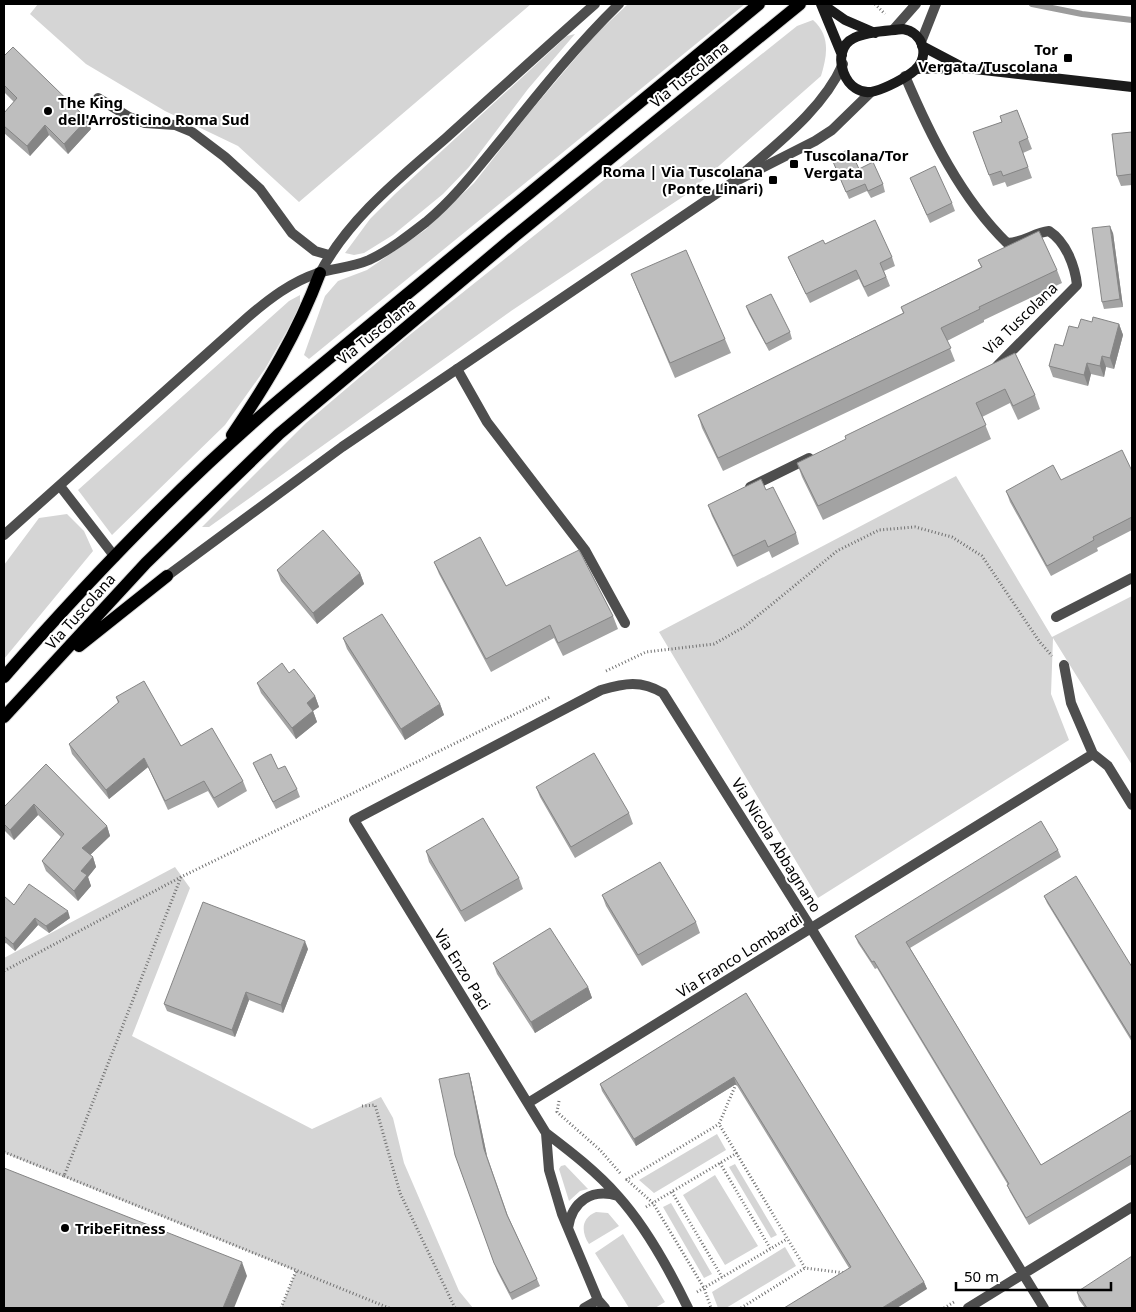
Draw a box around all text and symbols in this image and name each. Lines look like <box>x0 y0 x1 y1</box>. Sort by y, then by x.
street label: Via Tuscolana <box>646 36 732 112</box>
place label: Tor Vergata/Tuscolana <box>918 39 1058 76</box>
marker: Tor Vergata/Tuscolana <box>1062 52 1074 64</box>
place label: The King dell'Arrosticino Roma Sud <box>58 92 249 129</box>
marker: The King dell'Arrosticino Roma Sud <box>42 105 54 117</box>
place label: Tuscolana/Tor Vergata <box>804 145 909 182</box>
marker: Tuscolana/Tor Vergata <box>788 158 800 170</box>
place label: Roma | Via Tuscolana (Ponte Linari) <box>602 161 763 198</box>
marker: Roma | Via Tuscolana (Ponte Linari) <box>767 174 779 186</box>
street label: Via Tuscolana <box>979 278 1061 358</box>
street label: Via Tuscolana <box>333 293 419 369</box>
street label: Via Tuscolana <box>41 569 119 653</box>
street label: Via Nicola Abbagnano <box>728 774 826 916</box>
street label: Via Franco Lombardi <box>673 908 805 1002</box>
street label: Via Enzo Paci <box>430 925 496 1013</box>
place label: TribeFitness <box>75 1218 166 1238</box>
marker: TribeFitness <box>59 1222 71 1234</box>
scale bar <box>956 1260 1111 1292</box>
text: 50 m <box>964 1266 999 1286</box>

